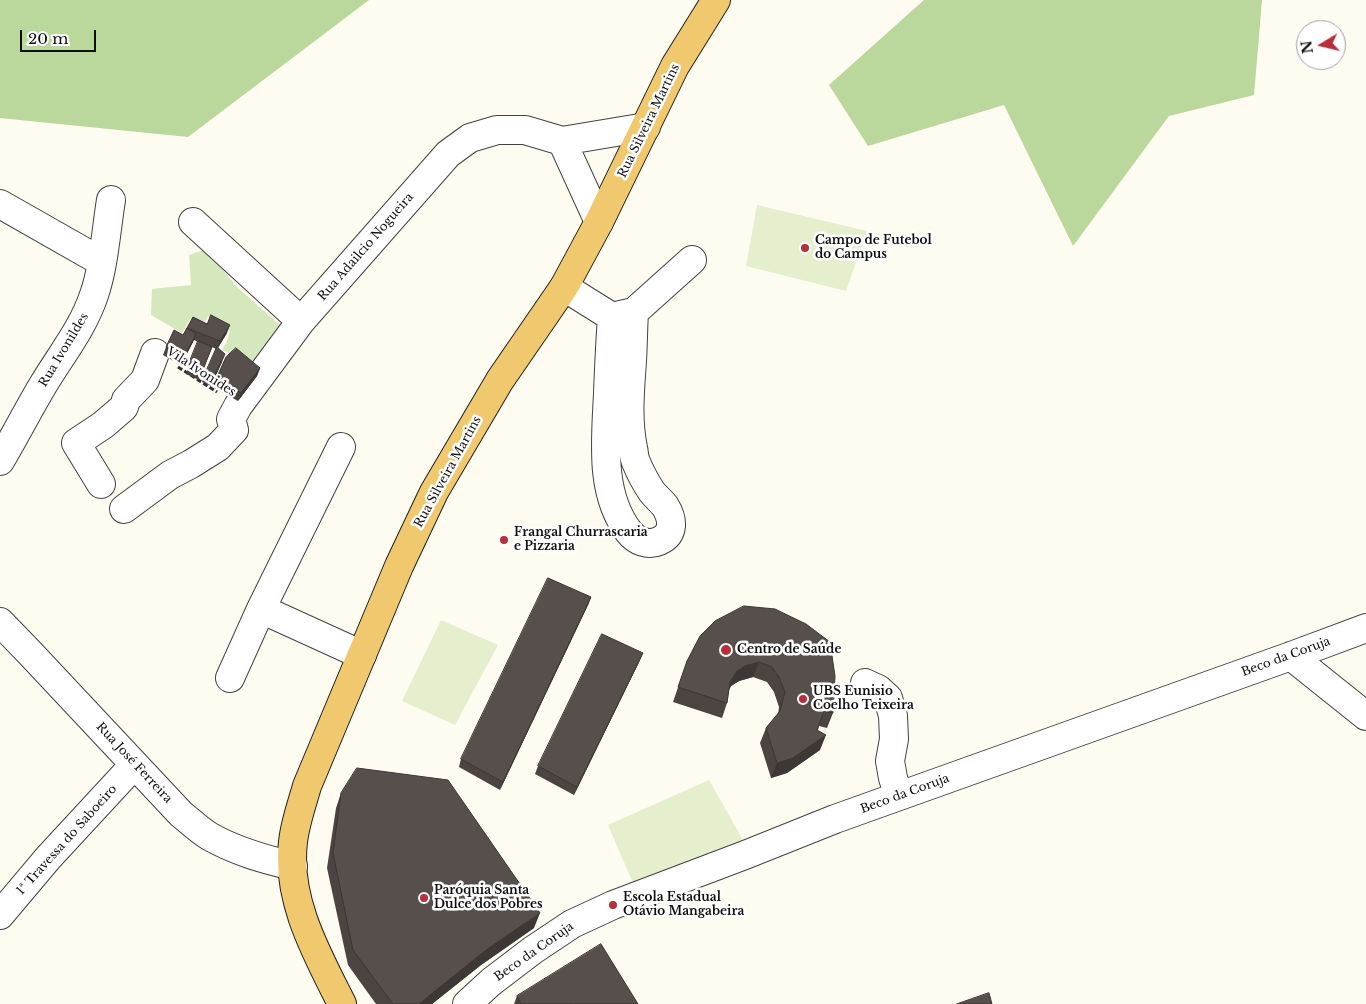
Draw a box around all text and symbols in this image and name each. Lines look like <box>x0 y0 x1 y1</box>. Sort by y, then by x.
scale bar <box>22 20 99 52</box>
north arrow <box>1296 20 1346 70</box>
text: 20 m <box>28 29 68 48</box>
text: N <box>1297 39 1317 55</box>
street label: Rua Silveira Martins <box>615 62 683 180</box>
street label: Rua Adailcio Nogueira <box>315 190 417 304</box>
place label: Campo de Futebol do Campus <box>815 234 932 262</box>
marker: Campo de Futebol do Campus <box>799 242 811 254</box>
street label: Rua Ivonildes <box>36 310 92 390</box>
street label: Vila Ivonides <box>164 344 238 400</box>
street label: Rua Silveira Martins <box>411 414 485 530</box>
place label: Frangal Churrascaria e Pizzaria <box>514 526 648 554</box>
marker: Frangal Churrascaria e Pizzaria <box>498 534 510 546</box>
street label: Beco da Coruja <box>1240 634 1332 680</box>
marker: Centro de Saúde <box>719 643 733 657</box>
place label: Centro de Saúde <box>737 643 841 657</box>
place label: UBS Eunisio Coelho Teixeira <box>813 685 914 713</box>
marker: UBS Eunisio Coelho Teixeira <box>797 693 809 705</box>
street label: Rua José Ferreira <box>93 720 175 806</box>
street label: Beco da Coruja <box>859 771 951 817</box>
street label: 1ª Travessa do Saboeiro <box>14 782 120 898</box>
place label: Paróquia Santa Dulce dos Pobres <box>434 884 543 912</box>
place label: Escola Estadual Otávio Mangabeira <box>623 891 744 919</box>
marker: Paróquia Santa Dulce dos Pobres <box>418 892 430 904</box>
marker: Escola Estadual Otávio Mangabeira <box>607 899 619 911</box>
street label: Beco da Coruja <box>492 919 576 985</box>

